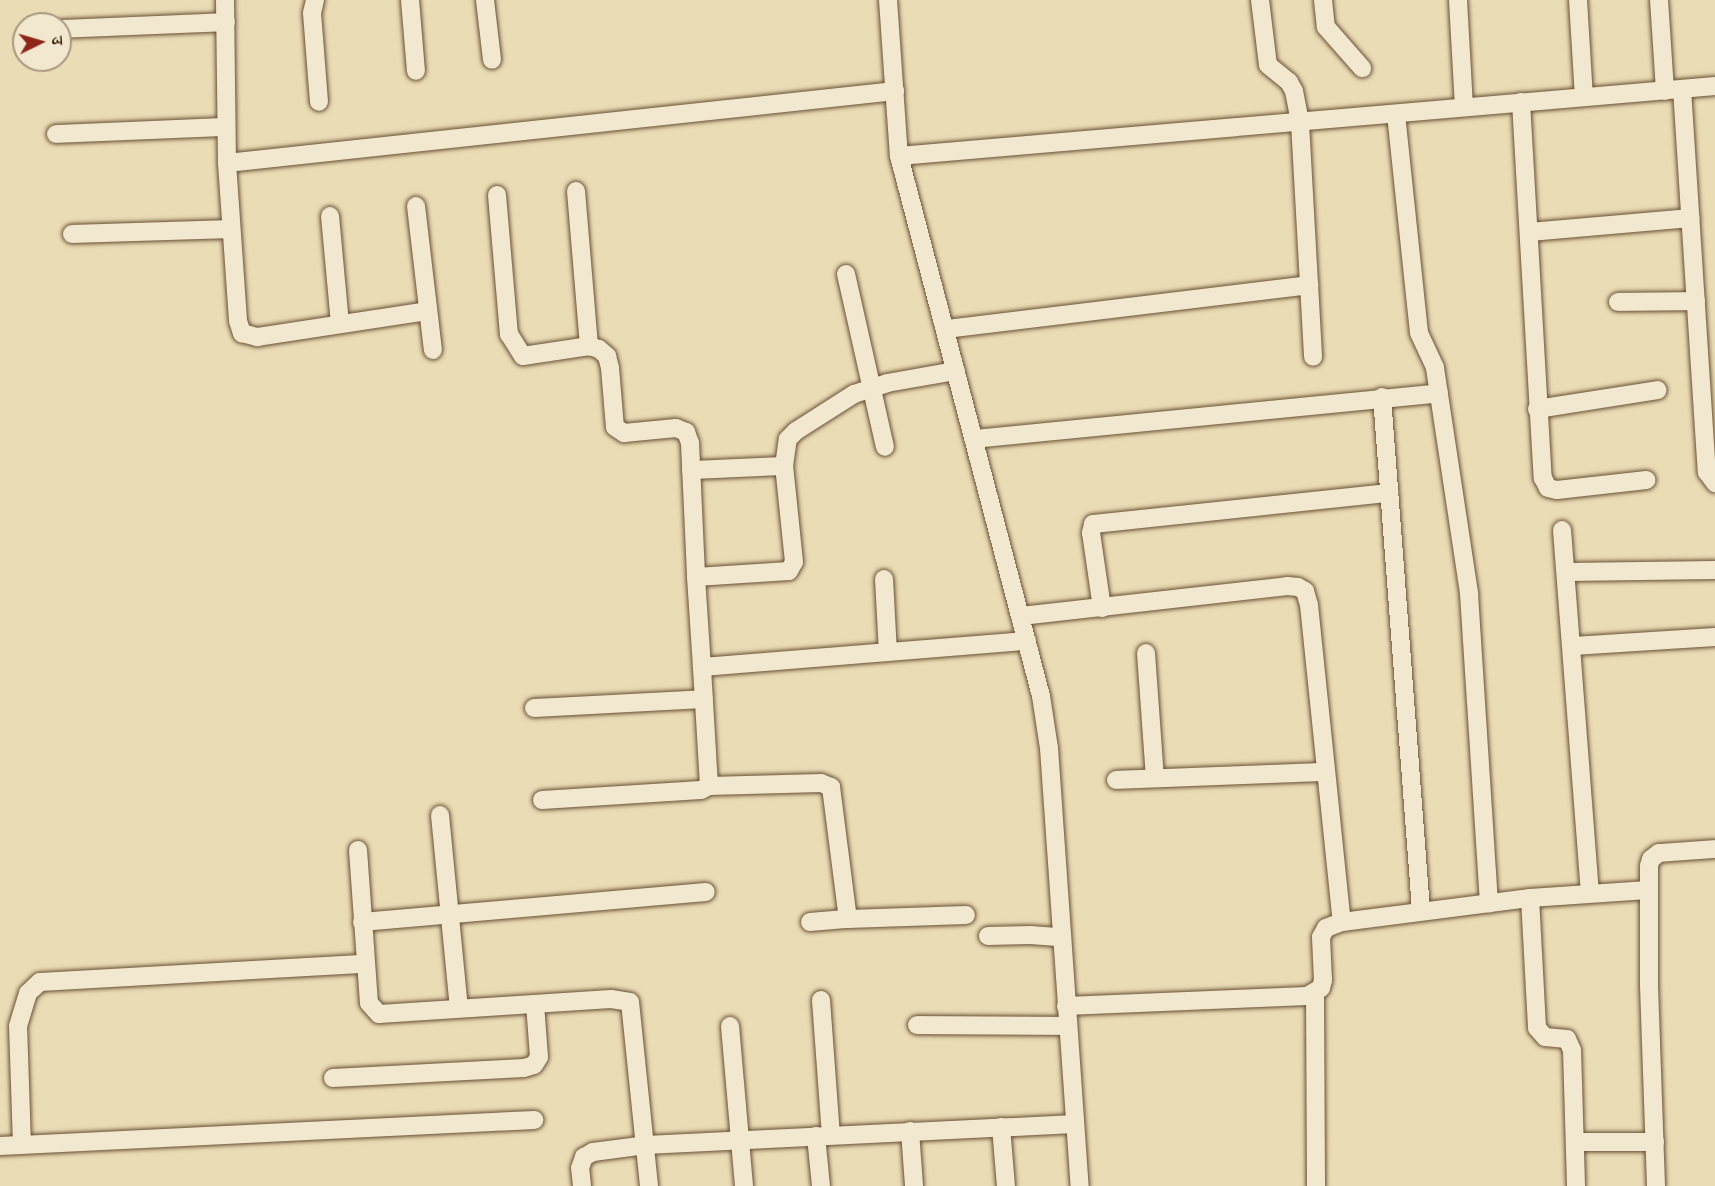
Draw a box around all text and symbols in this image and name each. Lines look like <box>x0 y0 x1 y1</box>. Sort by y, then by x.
north arrow <box>12 12 72 72</box>
text: उ <box>46 35 70 46</box>

